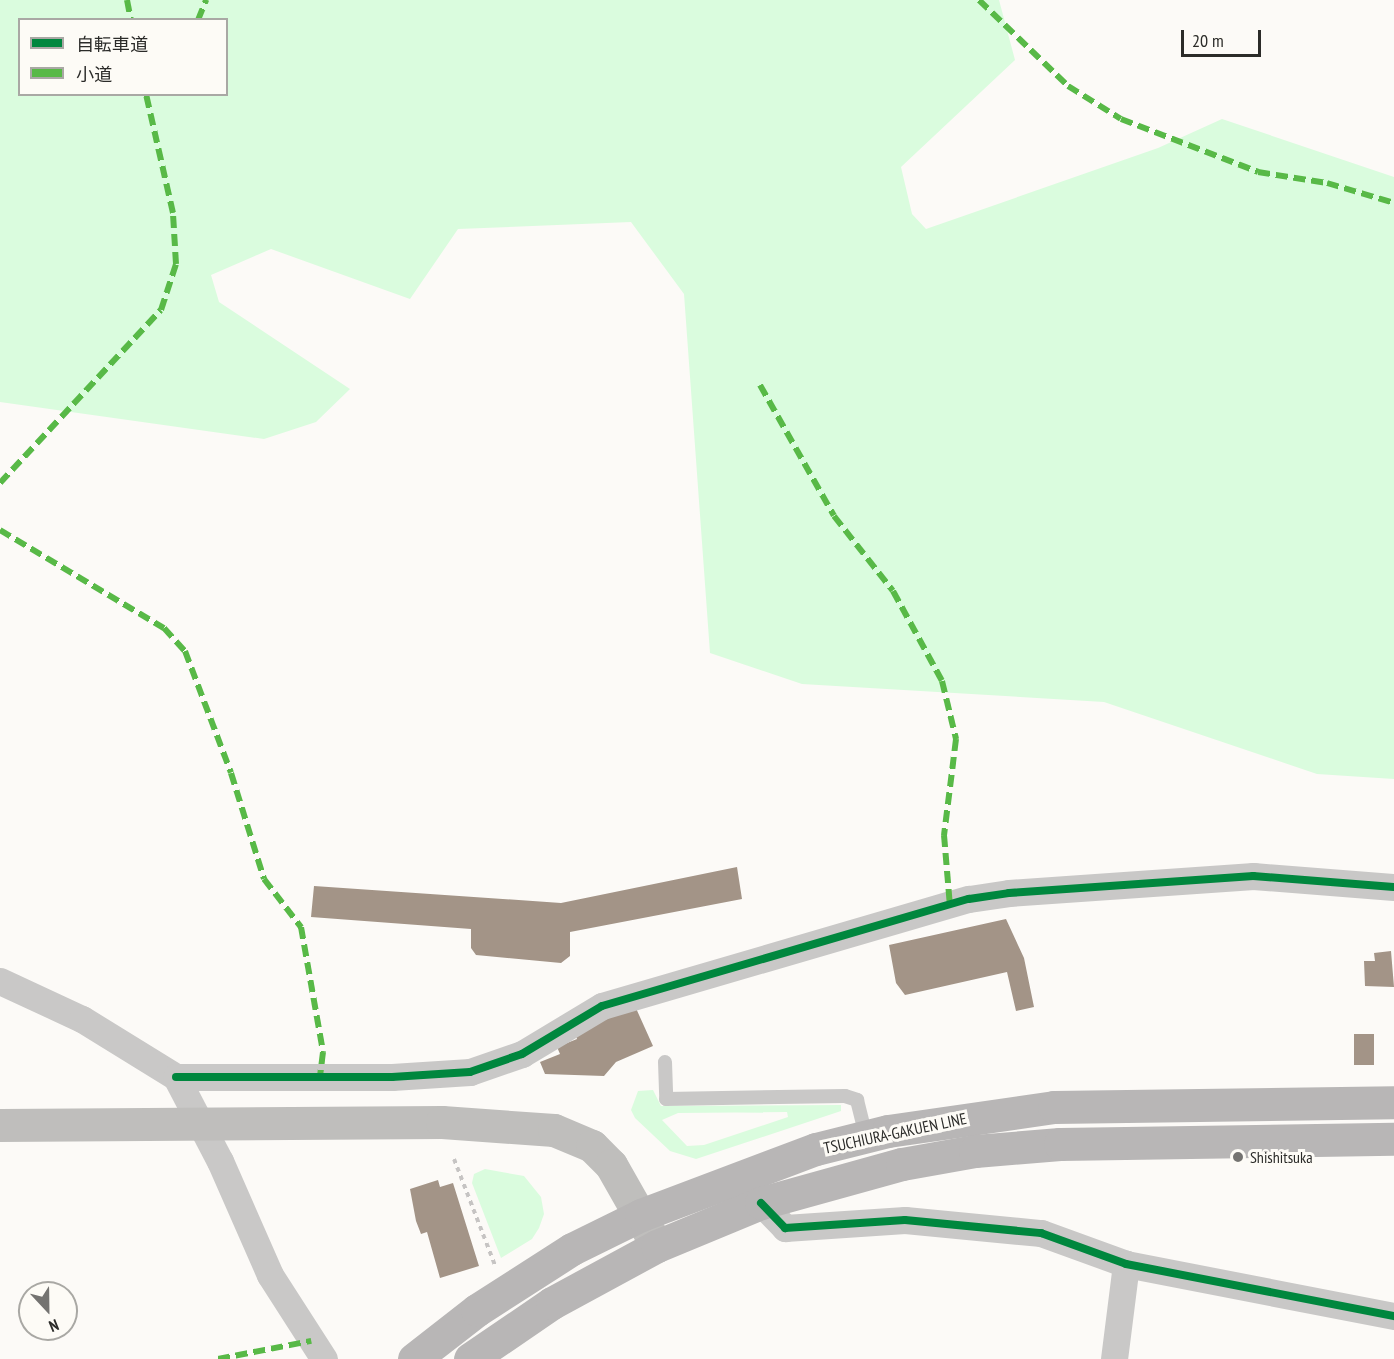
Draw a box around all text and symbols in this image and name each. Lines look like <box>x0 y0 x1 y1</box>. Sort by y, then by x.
legend <box>18 18 228 96</box>
scale bar <box>1184 18 1264 56</box>
text: 20 m <box>1192 29 1224 52</box>
text: 自転車道 <box>76 33 148 56</box>
text: 小道 <box>76 63 112 86</box>
street label: TSUCHIURA-GAKUEN LINE <box>822 1108 968 1158</box>
place label: Shishitsuka <box>1250 1147 1313 1167</box>
marker: Shishitsuka <box>1231 1150 1245 1164</box>
north arrow <box>18 1281 78 1341</box>
text: N <box>46 1315 62 1337</box>

